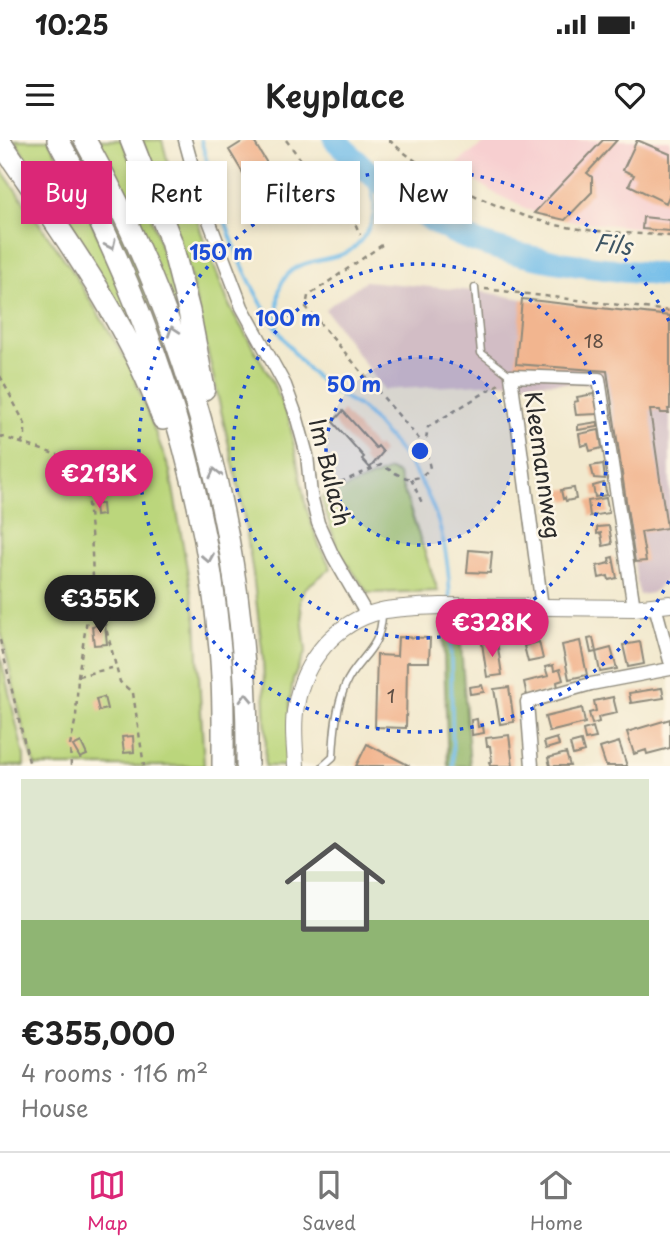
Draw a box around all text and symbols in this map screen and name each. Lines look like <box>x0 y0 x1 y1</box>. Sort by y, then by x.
text: 10:25 <box>35 5 109 44</box>
text: Keyplace <box>265 71 405 119</box>
icon: menu <box>21 76 59 114</box>
icon: heart <box>611 76 649 114</box>
chip: Buy <box>21 161 112 224</box>
chip: Rent <box>126 161 227 224</box>
chip: Filters <box>241 161 360 224</box>
chip: New <box>374 161 472 224</box>
water label: Fils <box>592 223 636 263</box>
text: 150 m <box>189 235 253 267</box>
one-way arrow <box>103 238 117 250</box>
text: 100 m <box>255 301 321 333</box>
one-way arrow <box>167 326 181 338</box>
house number: 18 <box>584 326 604 354</box>
text: 50 m <box>327 367 381 399</box>
street label: Kleemannweg <box>516 389 572 541</box>
street label: Im Bulach <box>301 415 361 529</box>
centre of rings <box>408 439 432 463</box>
pin: €213K <box>50 450 148 510</box>
text: €213K <box>61 455 137 490</box>
one-way arrow <box>208 467 223 479</box>
one-way arrow <box>200 552 215 564</box>
pin: €355K <box>51 575 149 635</box>
text: €355K <box>60 580 140 615</box>
pin: €328K <box>443 600 541 659</box>
text: €328K <box>452 604 532 639</box>
house number: 1 <box>387 681 395 709</box>
one-way arrow <box>239 692 254 703</box>
icon: home <box>272 824 398 950</box>
text: €355,000 <box>21 1010 175 1055</box>
text: 4 rooms · 116 m² <box>21 1055 208 1090</box>
text: House <box>21 1090 88 1125</box>
tab: Map <box>87 1166 128 1236</box>
tab: Saved <box>302 1166 356 1236</box>
tab: Home <box>530 1166 583 1236</box>

